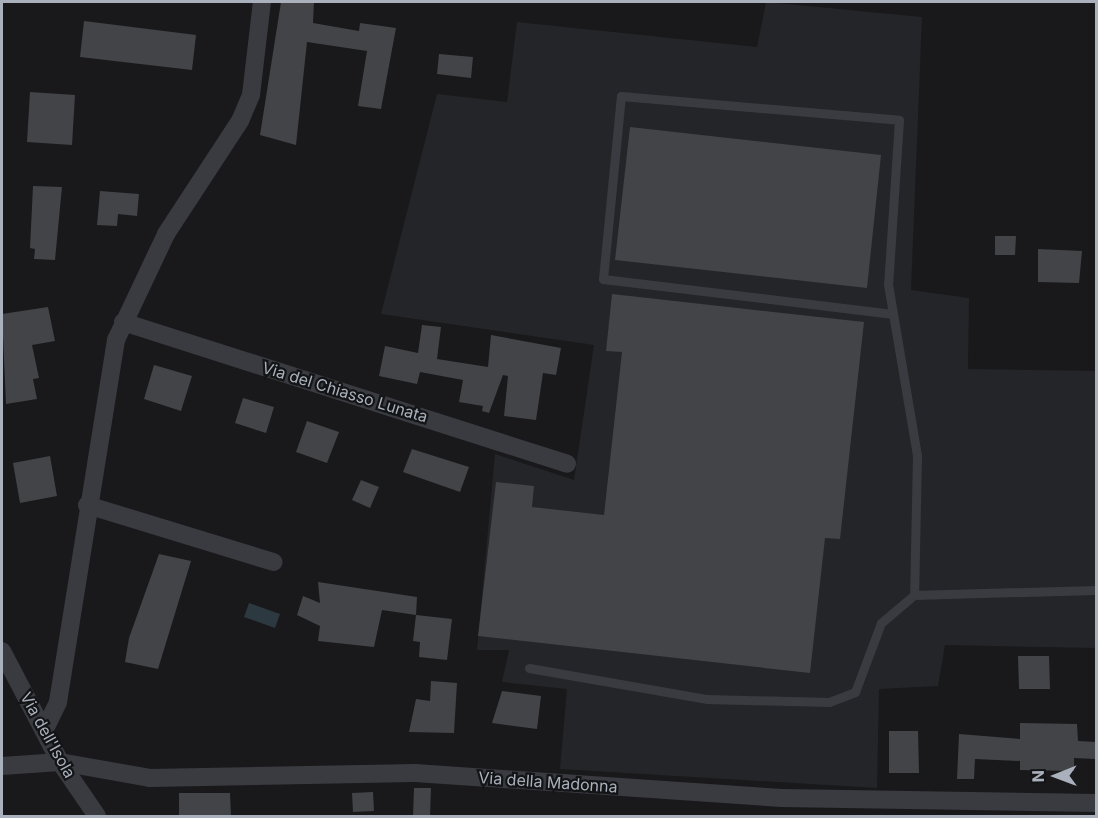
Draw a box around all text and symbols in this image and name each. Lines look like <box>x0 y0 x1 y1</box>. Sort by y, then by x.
street label: Via del Chiasso Lunata <box>260 358 430 426</box>
street label: Via dell'Isola <box>17 689 79 781</box>
north arrow <box>1026 746 1086 806</box>
street label: Via della Madonna <box>478 768 618 796</box>
text: N <box>1028 770 1048 783</box>

